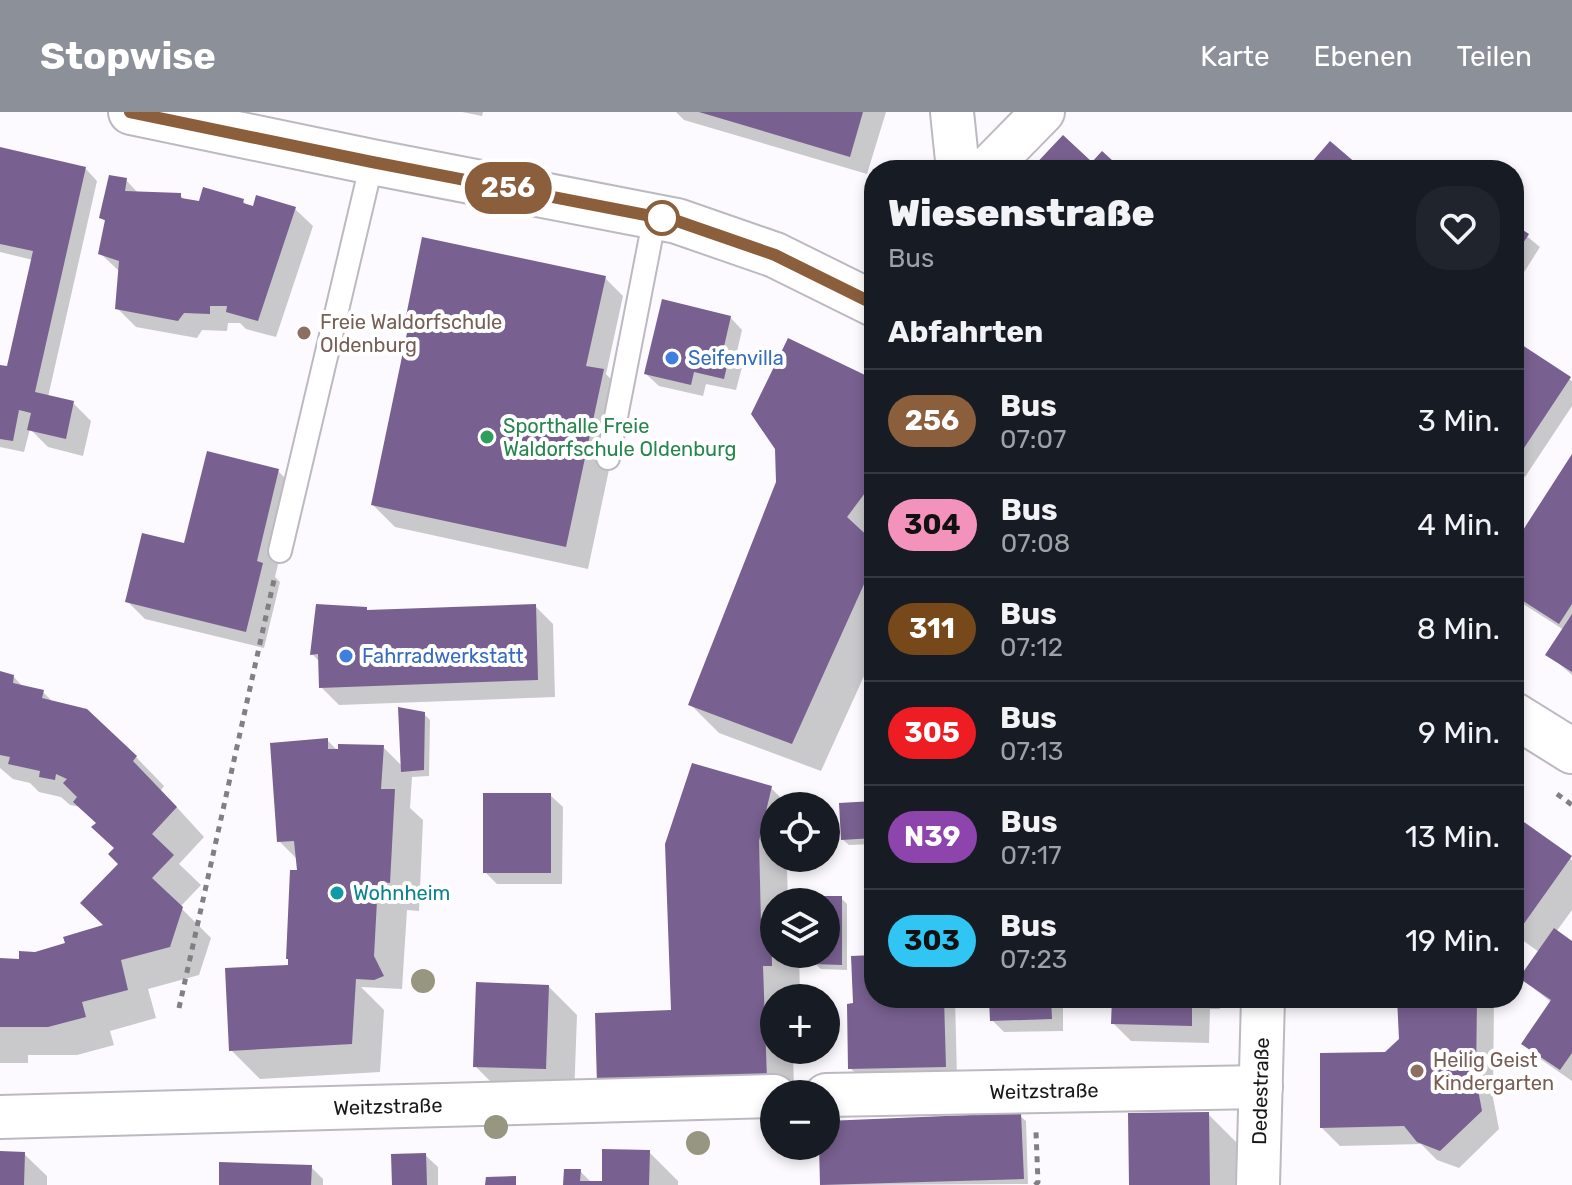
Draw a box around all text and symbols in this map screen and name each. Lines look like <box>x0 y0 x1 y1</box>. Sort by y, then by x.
text: Stopwise <box>40 33 216 79</box>
text: Karte <box>1200 40 1270 73</box>
text: Ebenen <box>1314 40 1413 73</box>
text: Teilen <box>1457 40 1532 73</box>
line badge: 256 <box>462 162 554 214</box>
text: 256 <box>481 171 535 204</box>
button: heart <box>1416 186 1500 270</box>
text: Wiesenstraße <box>888 190 1155 236</box>
unlabelled marker <box>645 201 679 235</box>
text: Bus <box>888 243 934 274</box>
place label: Freie Waldorfschule Oldenburg <box>320 310 502 357</box>
text: Abfahrten <box>888 314 1043 350</box>
marker: Freie Waldorfschule Oldenburg <box>295 324 313 342</box>
place label: Seifenvilla <box>688 346 784 370</box>
marker: Seifenvilla <box>663 349 681 367</box>
text: Bus <box>1000 388 1057 424</box>
text: 3 Min. <box>1418 403 1500 439</box>
text: 256 <box>905 404 959 437</box>
place label: Sporthalle Freie Waldorfschule Oldenburg <box>503 414 736 461</box>
text: 07:07 <box>1000 424 1066 455</box>
marker: Sporthalle Freie Waldorfschule Oldenburg <box>478 428 496 446</box>
text: Bus <box>1001 492 1058 528</box>
text: 4 Min. <box>1417 507 1500 543</box>
text: 304 <box>904 508 961 541</box>
text: 07:08 <box>1001 528 1070 559</box>
text: Bus <box>1000 596 1057 632</box>
text: 8 Min. <box>1417 611 1500 647</box>
text: 311 <box>909 612 955 645</box>
text: 07:12 <box>1000 632 1063 663</box>
place label: Fahrradwerkstatt <box>362 644 524 668</box>
marker: Fahrradwerkstatt <box>337 647 355 665</box>
text: Bus <box>1000 700 1057 736</box>
text: 9 Min. <box>1418 715 1500 751</box>
text: 305 <box>904 716 960 749</box>
text: 07:13 <box>1000 736 1063 767</box>
map controls <box>760 792 840 1160</box>
button: locate <box>760 792 840 872</box>
text: Bus <box>1001 804 1058 840</box>
text: 13 Min. <box>1405 819 1500 855</box>
text: N39 <box>904 820 961 853</box>
text: 07:17 <box>1001 840 1062 871</box>
place label: Wohnheim <box>353 881 450 905</box>
marker: Wohnheim <box>328 884 346 902</box>
button: layers <box>760 888 840 968</box>
text: Bus <box>1000 908 1057 944</box>
text: 19 Min. <box>1405 923 1500 959</box>
text: 303 <box>904 924 960 957</box>
text: 07:23 <box>1000 944 1067 975</box>
button: + <box>760 984 840 1064</box>
street label: Dedestraße <box>1247 1037 1274 1145</box>
place label: Heilig Geist Kindergarten <box>1433 1048 1554 1095</box>
marker: Heilig Geist Kindergarten <box>1408 1062 1426 1080</box>
street label: Weitzstraße <box>989 1078 1099 1104</box>
button: − <box>760 1080 840 1160</box>
street label: Weitzstraße <box>333 1093 443 1120</box>

